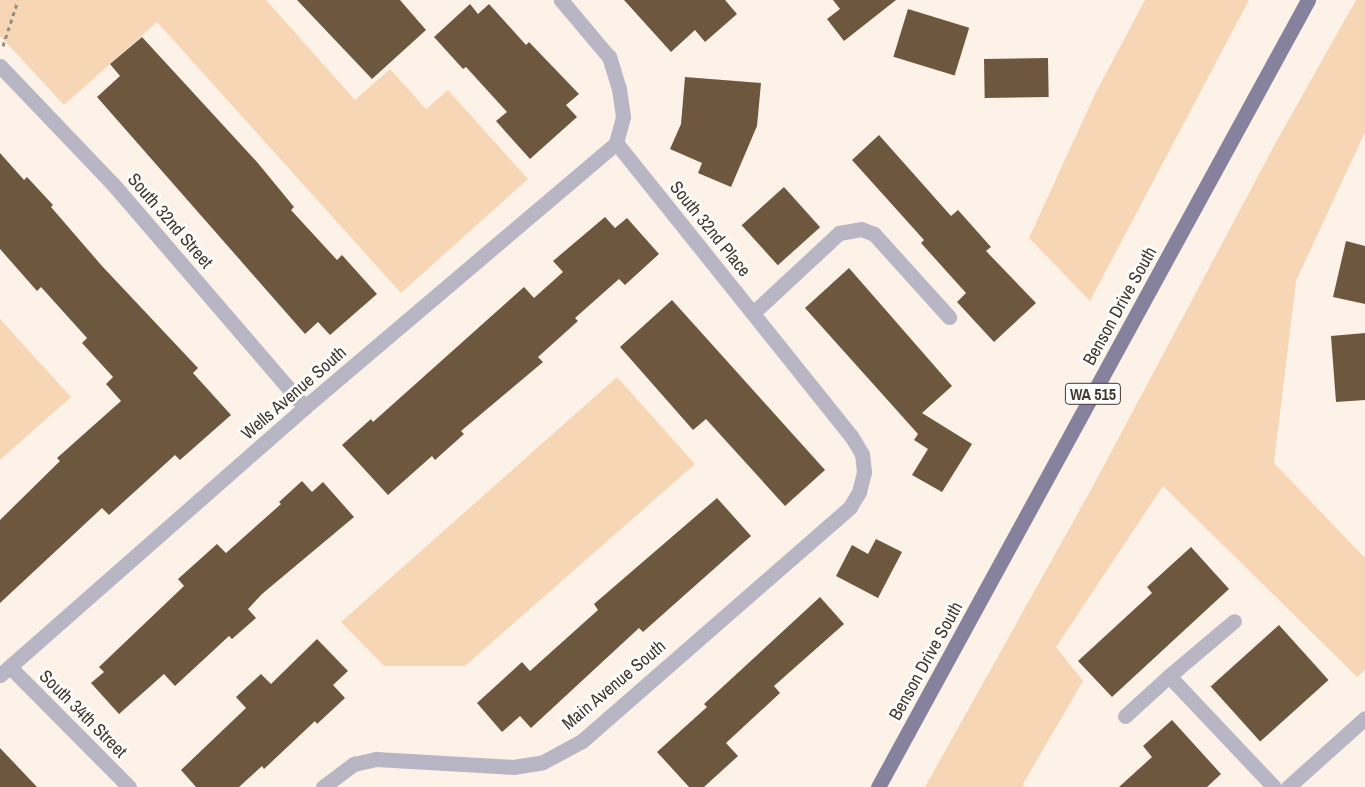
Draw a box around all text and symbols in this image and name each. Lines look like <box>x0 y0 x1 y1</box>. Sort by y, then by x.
street label: South 32nd Street <box>123 169 217 273</box>
street label: South 32nd Place <box>665 177 755 281</box>
street label: Benson Drive South <box>1079 243 1161 369</box>
street label: Wells Avenue South <box>237 341 351 445</box>
road number: WA 515 <box>1064 380 1122 408</box>
street label: Benson Drive South <box>885 598 967 724</box>
street label: Main Avenue South <box>557 635 671 735</box>
street label: South 34th Street <box>35 666 131 762</box>

